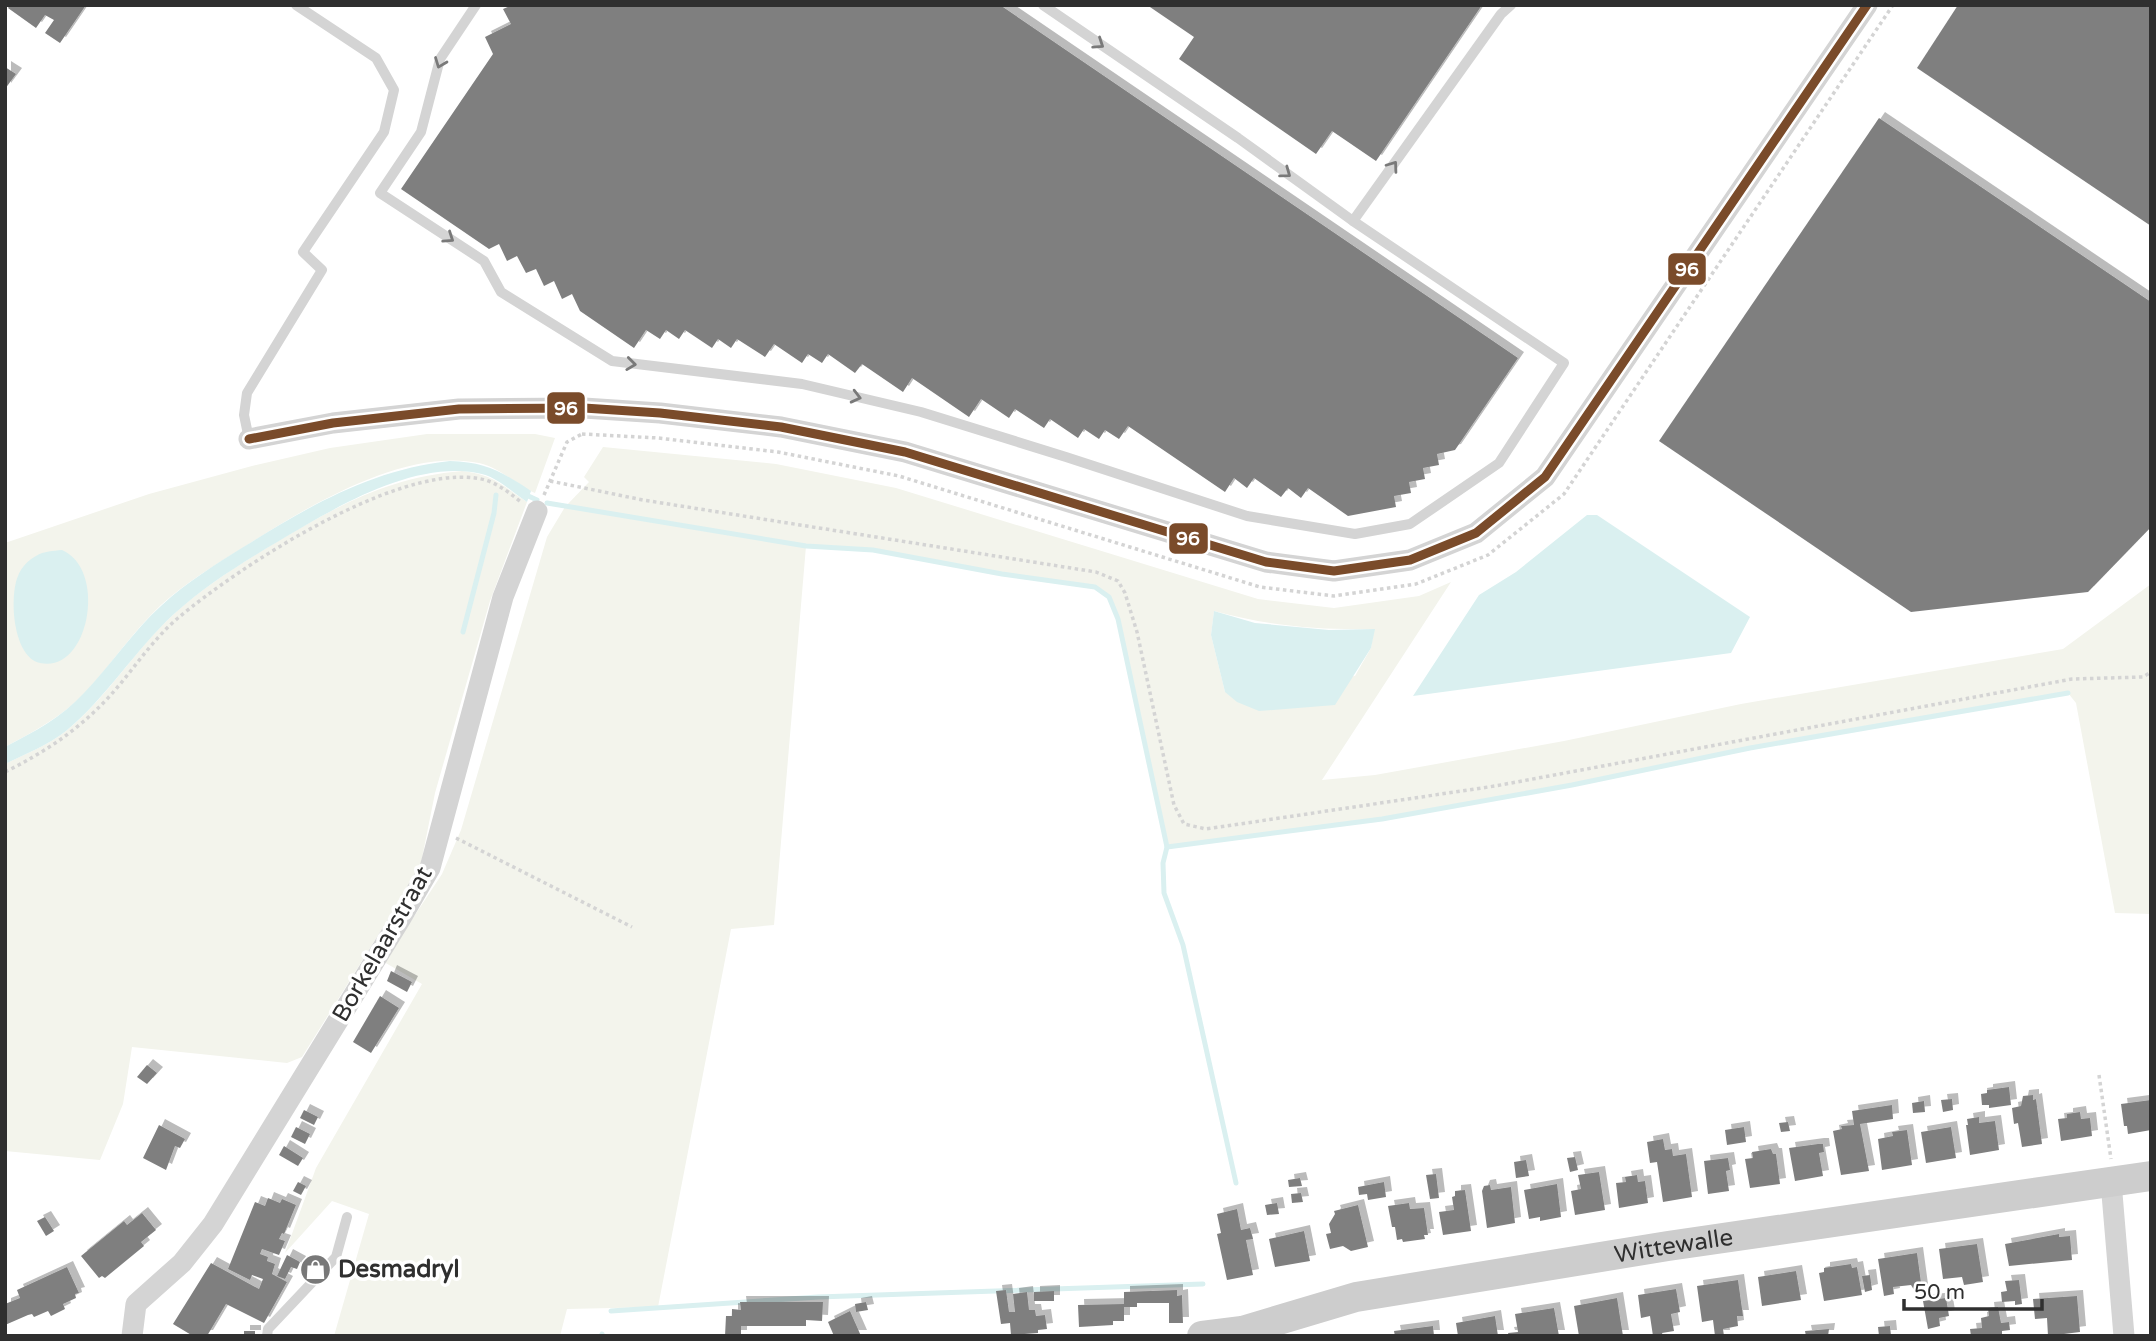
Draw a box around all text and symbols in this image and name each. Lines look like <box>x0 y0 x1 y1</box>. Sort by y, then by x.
one-way arrow <box>1091 36 1104 48</box>
one-way arrow <box>435 56 449 68</box>
one-way arrow <box>1385 161 1397 174</box>
one-way arrow <box>1278 165 1291 177</box>
one-way arrow <box>441 230 454 243</box>
line badge: 96 <box>1667 252 1707 286</box>
text: 96 <box>1675 259 1699 281</box>
one-way arrow <box>625 356 637 371</box>
one-way arrow <box>850 389 862 403</box>
line badge: 96 <box>546 391 586 425</box>
text: 96 <box>554 398 578 420</box>
line badge: 96 <box>1168 522 1209 555</box>
text: 96 <box>1176 528 1200 550</box>
street label: Borkelaarstraat <box>326 861 439 1027</box>
street label: Wittewalle <box>1612 1223 1735 1270</box>
shop icon: Desmadryl <box>298 1252 332 1286</box>
place label: Desmadryl <box>338 1255 459 1284</box>
scale bar <box>1904 1268 2042 1312</box>
text: 50 m <box>1914 1280 1965 1305</box>

